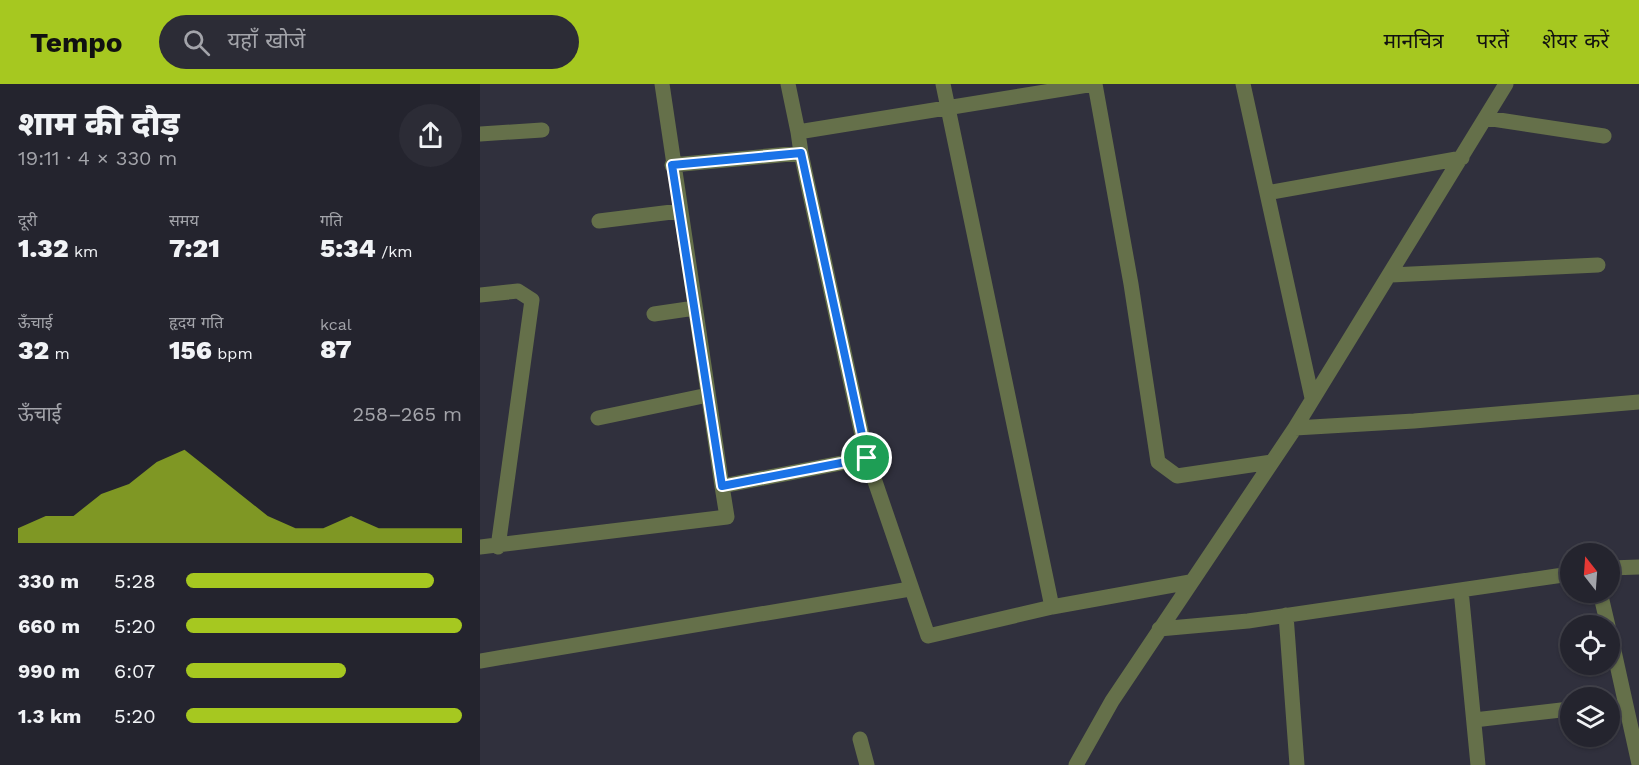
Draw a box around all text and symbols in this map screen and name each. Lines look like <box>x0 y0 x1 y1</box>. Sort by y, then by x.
search box <box>159 15 579 69</box>
text: Tempo <box>30 26 123 59</box>
icon: search <box>180 26 213 59</box>
text: यहाँ खोजें <box>228 28 305 53</box>
text: मानचित्र <box>1384 28 1444 53</box>
text: परतें <box>1477 28 1509 53</box>
text: शेयर करें <box>1542 28 1609 53</box>
text: शाम की दौड़ <box>18 104 180 143</box>
button: share <box>399 104 462 167</box>
text: 19:11 · 4 × 330 m <box>18 146 177 170</box>
text: दूरी <box>18 211 37 230</box>
text: समय <box>169 211 199 230</box>
text: गति <box>320 211 342 230</box>
text: 1.32 <box>18 233 69 263</box>
text: 7:21 <box>169 233 220 263</box>
text: 5:34 <box>320 233 376 263</box>
text: km <box>69 242 98 261</box>
text: /km <box>376 242 413 261</box>
text: ऊँचाई <box>18 313 53 332</box>
text: हृदय गति <box>169 313 223 332</box>
text: kcal <box>320 315 352 334</box>
text: 87 <box>320 334 352 364</box>
text: 32 <box>18 335 49 365</box>
text: 156 <box>169 335 212 365</box>
text: m <box>49 344 70 363</box>
text: bpm <box>212 344 253 363</box>
text: ऊँचाई <box>18 402 61 426</box>
text: 258–265 m <box>353 402 462 426</box>
pin <box>841 432 892 483</box>
icon: arrive <box>850 441 883 474</box>
north arrow <box>1560 543 1620 603</box>
map controls <box>1560 543 1620 747</box>
text: 330 m <box>18 569 79 593</box>
text: 5:28 <box>114 569 156 593</box>
text: 660 m <box>18 614 80 638</box>
text: 5:20 <box>114 614 156 638</box>
button: locate <box>1560 615 1620 675</box>
text: 990 m <box>18 659 80 683</box>
text: 6:07 <box>114 659 155 683</box>
button: layers <box>1560 687 1620 747</box>
text: 1.3 km <box>18 704 81 728</box>
text: 5:20 <box>114 704 156 728</box>

